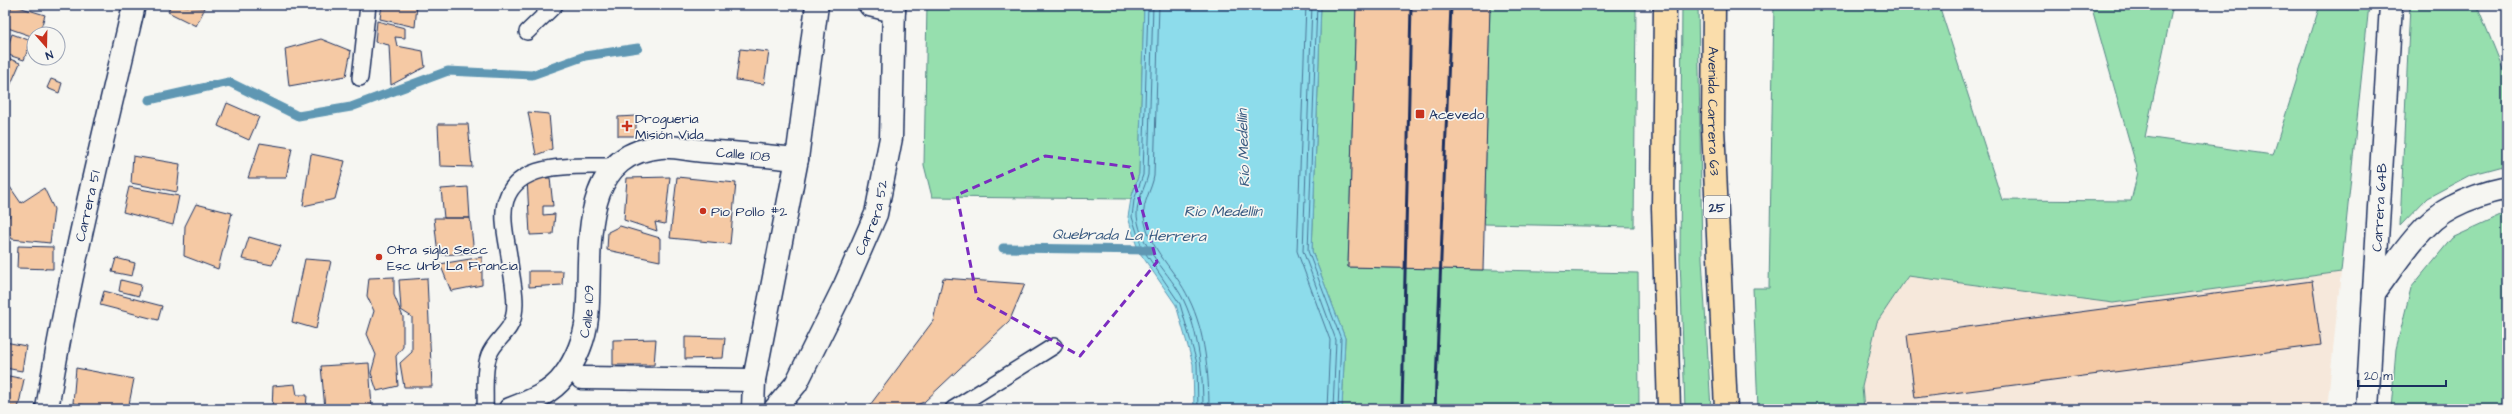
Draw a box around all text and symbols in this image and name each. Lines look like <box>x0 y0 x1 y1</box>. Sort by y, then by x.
north arrow <box>26 26 66 66</box>
street label: Avenida Carrera 63 <box>1702 46 1724 176</box>
text: N <box>43 47 55 63</box>
place label: Acevedo <box>1429 105 1484 125</box>
water label: Río Medellín <box>1232 107 1255 187</box>
marker: Acevedo <box>1414 108 1426 120</box>
place label: Drogueria Misión Vida <box>635 109 704 145</box>
marker: Drogueria Misión Vida <box>622 121 632 131</box>
street label: Calle 108 <box>715 143 771 167</box>
street label: Carrera 64B <box>2367 162 2393 252</box>
street label: Carrera 51 <box>71 168 106 244</box>
street label: Carrera 52 <box>850 178 894 259</box>
road number: 25 <box>1704 196 1730 218</box>
water label: Rio Medellin <box>1184 201 1264 222</box>
place label: Pio Pollo #2 <box>711 202 787 222</box>
marker: Pio Pollo #2 <box>698 206 708 216</box>
water label: Quebrada La Herrera <box>1052 224 1207 247</box>
place label: Otra sigla Secc Esc Urb La Francia <box>387 240 518 276</box>
marker: Otra sigla Secc Esc Urb La Francia <box>374 252 384 262</box>
street label: Calle 109 <box>574 285 600 340</box>
scale bar <box>2358 362 2446 388</box>
text: 20 m <box>2364 368 2393 385</box>

